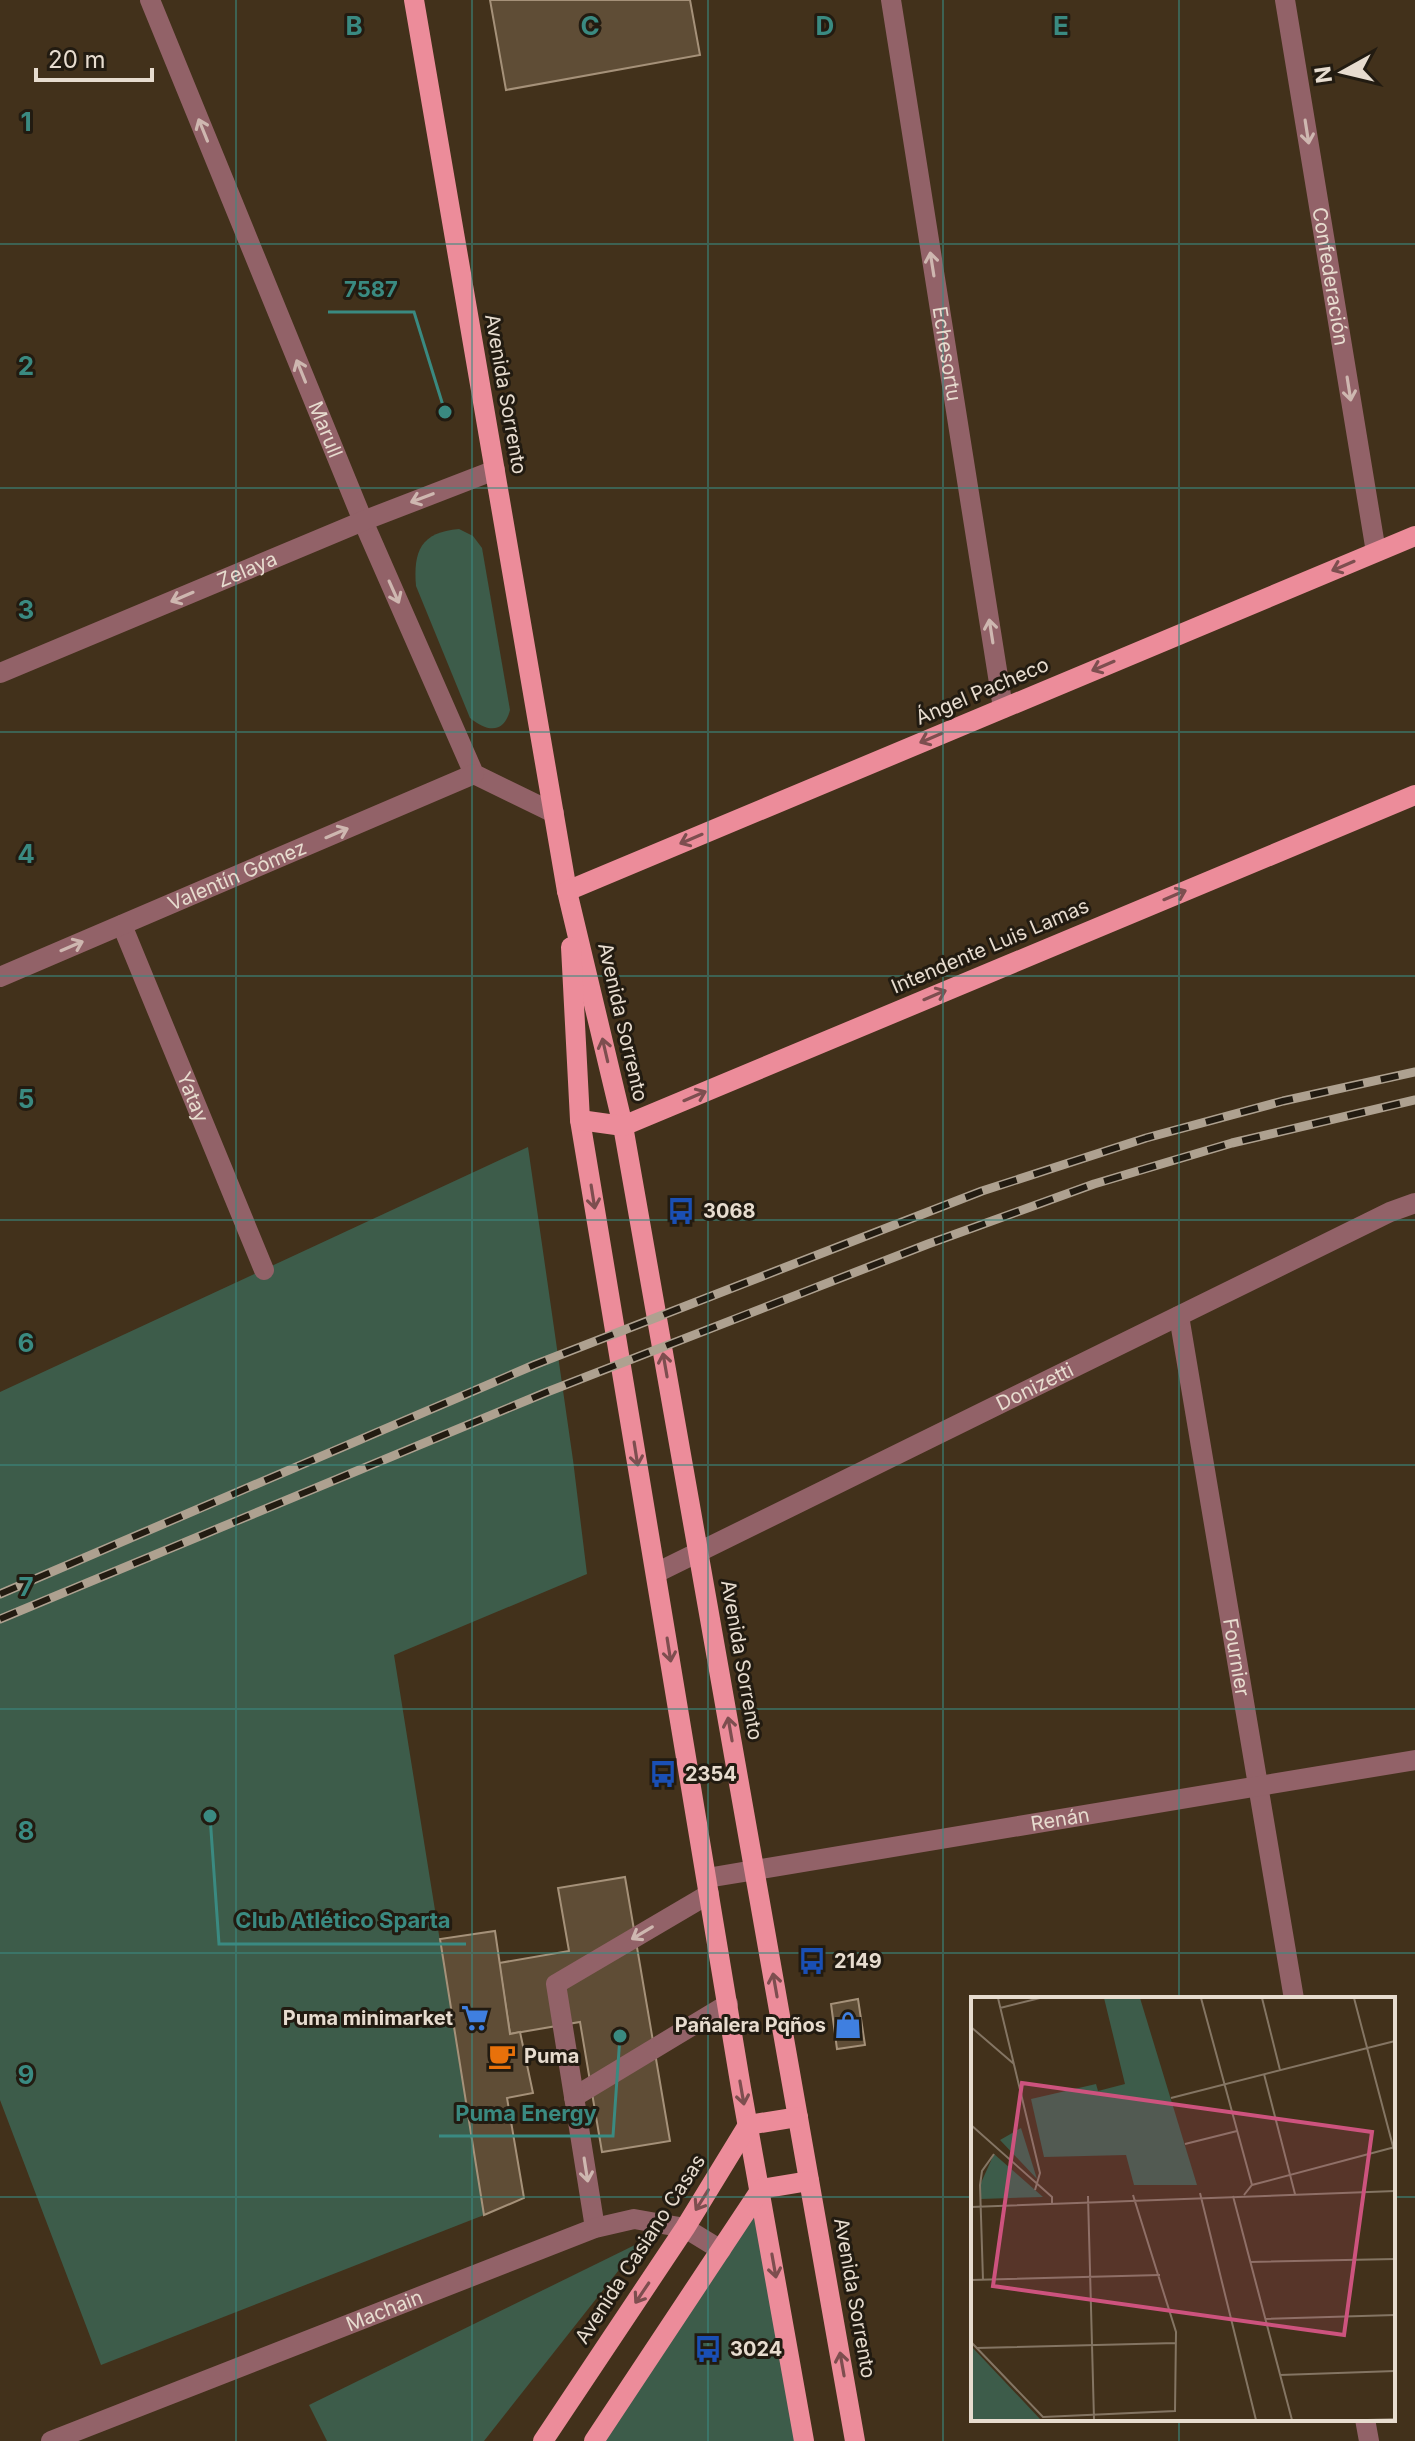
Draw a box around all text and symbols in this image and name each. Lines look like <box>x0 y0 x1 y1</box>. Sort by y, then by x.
text: B <box>345 10 363 41</box>
text: C <box>580 10 600 41</box>
text: D <box>816 10 834 41</box>
text: E <box>1053 10 1069 41</box>
scale bar <box>36 32 152 82</box>
north arrow <box>1303 32 1383 112</box>
text: 20 m <box>48 45 106 74</box>
text: N <box>1309 65 1337 85</box>
text: 1 <box>20 106 32 137</box>
one-way arrow <box>195 118 210 143</box>
one-way arrow <box>1300 119 1315 144</box>
street label: Confederación <box>1307 205 1354 347</box>
one-way arrow <box>924 251 939 277</box>
callout: 7587 <box>328 266 414 312</box>
text: 7587 <box>344 276 398 302</box>
street label: Echesortu <box>928 304 966 403</box>
street label: Avenida Sorrento <box>480 312 532 476</box>
text: 2 <box>18 350 34 381</box>
one-way arrow <box>293 359 308 384</box>
one-way arrow <box>1343 375 1358 401</box>
street label: Marull <box>303 398 348 461</box>
one-way arrow <box>410 492 435 506</box>
street label: Zelaya <box>214 546 281 593</box>
one-way arrow <box>1331 559 1356 574</box>
one-way arrow <box>387 580 402 604</box>
one-way arrow <box>170 590 195 605</box>
text: 3 <box>18 594 34 625</box>
one-way arrow <box>983 619 998 644</box>
street label: Ángel Pacheco <box>911 651 1052 730</box>
one-way arrow <box>1091 660 1116 674</box>
one-way arrow <box>919 732 944 747</box>
one-way arrow <box>324 825 349 840</box>
one-way arrow <box>679 832 704 847</box>
street label: Valentín Gómez <box>164 835 310 916</box>
text: 4 <box>17 838 35 869</box>
one-way arrow <box>1162 887 1187 902</box>
street label: Intendente Luis Lamas <box>888 893 1092 999</box>
one-way arrow <box>59 938 84 953</box>
street label: Avenida Sorrento <box>593 940 653 1104</box>
one-way arrow <box>922 987 947 1002</box>
one-way arrow <box>597 1038 612 1063</box>
street label: Yatay <box>172 1068 214 1126</box>
text: 5 <box>18 1083 34 1114</box>
one-way arrow <box>682 1087 707 1102</box>
one-way arrow <box>586 1184 601 1209</box>
bus stop icon: 3068 <box>666 1196 696 1226</box>
place label: 3068 <box>703 1199 755 1223</box>
text: 6 <box>18 1327 34 1358</box>
one-way arrow <box>657 1353 672 1378</box>
street label: Donizetti <box>992 1358 1077 1416</box>
one-way arrow <box>629 1440 644 1466</box>
text: 7 <box>18 1571 34 1602</box>
street label: Avenida Sorrento <box>716 1578 768 1742</box>
street label: Fournier <box>1218 1616 1255 1698</box>
one-way arrow <box>662 1637 677 1662</box>
one-way arrow <box>721 1716 736 1742</box>
bus stop icon: 2354 <box>648 1759 678 1789</box>
place label: 2354 <box>685 1762 737 1786</box>
street label: Renán <box>1029 1802 1091 1836</box>
text: 8 <box>18 1815 34 1846</box>
callout: Club Atlético Sparta <box>219 1898 466 1944</box>
text: Club Atlético Sparta <box>235 1907 451 1933</box>
one-way arrow <box>631 1926 654 1942</box>
bus stop icon: 2149 <box>797 1946 827 1976</box>
place label: 2149 <box>834 1949 882 1973</box>
one-way arrow <box>767 1972 782 1998</box>
inset map <box>971 1997 1395 2421</box>
supermarket icon: Puma minimarket <box>460 2003 490 2033</box>
place label: Puma minimarket <box>283 2006 453 2030</box>
shop icon: Pañalera Pqños <box>833 2010 863 2040</box>
place label: Pañalera Pqños <box>675 2013 826 2037</box>
cafe icon: Puma <box>487 2041 517 2071</box>
place label: Puma <box>524 2044 579 2068</box>
text: 9 <box>18 2059 34 2090</box>
one-way arrow <box>736 2079 751 2105</box>
callout: Puma Energy <box>439 2090 613 2136</box>
text: Puma Energy <box>455 2100 597 2126</box>
street label: Avenida Casiano Casas <box>570 2150 710 2348</box>
one-way arrow <box>579 2157 594 2182</box>
one-way arrow <box>694 2189 710 2211</box>
street label: Avenida Sorrento <box>829 2216 881 2380</box>
one-way arrow <box>767 2253 782 2278</box>
one-way arrow <box>633 2281 650 2303</box>
street label: Machain <box>343 2285 426 2336</box>
bus stop icon: 3024 <box>693 2334 723 2364</box>
place label: 3024 <box>730 2337 782 2361</box>
one-way arrow <box>833 2352 848 2377</box>

